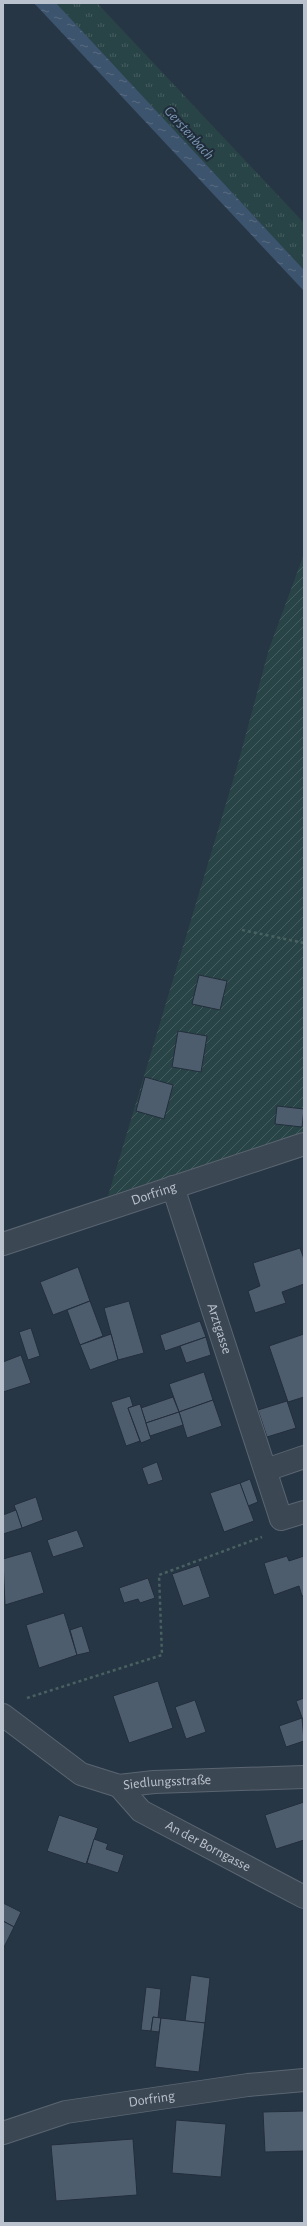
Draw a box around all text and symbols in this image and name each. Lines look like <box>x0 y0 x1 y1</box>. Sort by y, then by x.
water label: Gerstenbach <box>161 103 217 163</box>
street label: Dorfring <box>130 1180 178 1208</box>
street label: Arztgasse <box>204 1302 234 1356</box>
street label: Siedlungsstraße <box>122 1773 211 1792</box>
street label: An der Borngasse <box>163 1818 253 1874</box>
street label: Dorfring <box>128 2089 176 2110</box>

